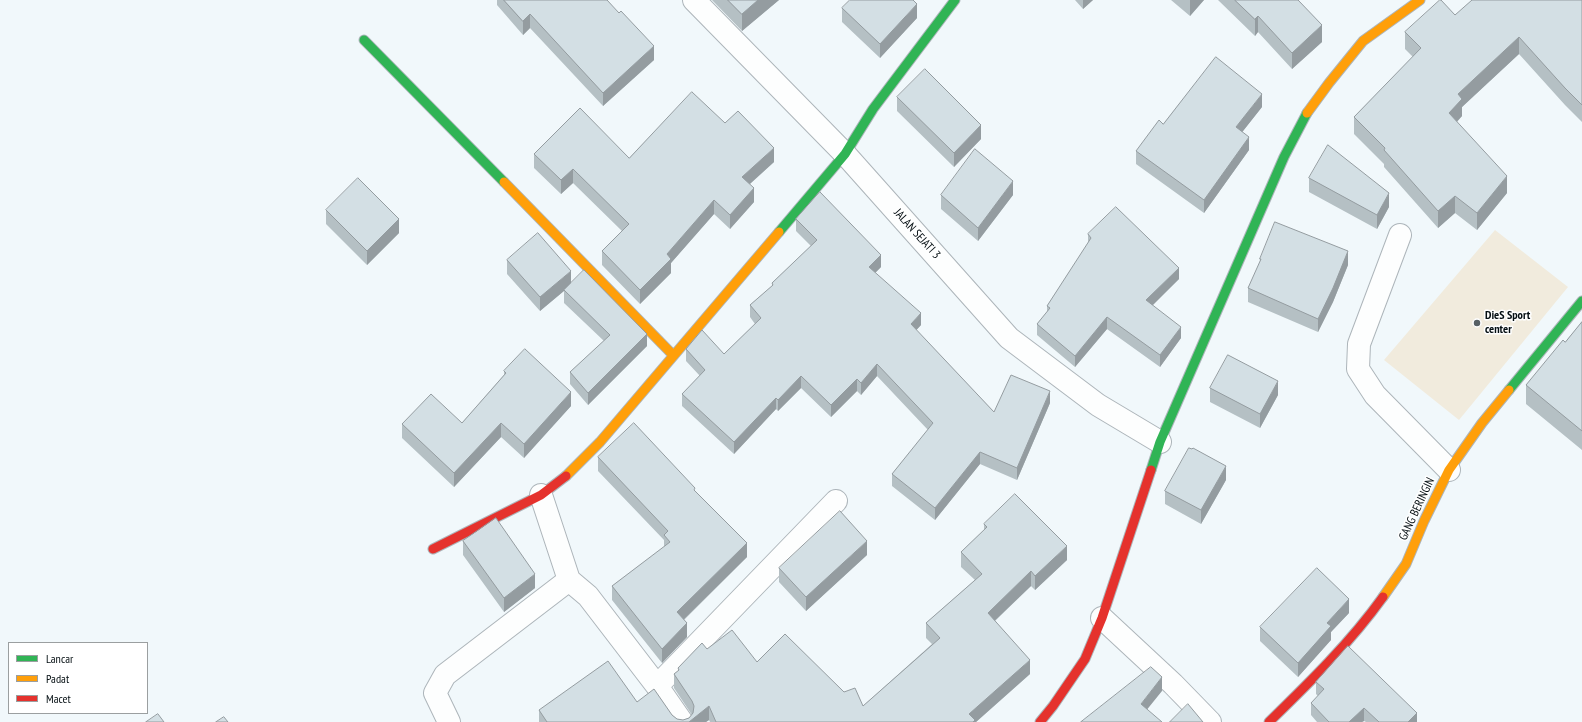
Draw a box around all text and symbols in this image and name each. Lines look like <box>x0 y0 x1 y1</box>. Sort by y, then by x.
street label: JALAN SEJATI 3 <box>891 206 943 262</box>
place label: DieS Sport center <box>1485 309 1530 337</box>
marker: DieS Sport center <box>1472 318 1482 328</box>
street label: GANG BERINGIN <box>1396 475 1438 543</box>
legend <box>8 642 148 714</box>
text: Lancar <box>46 651 73 666</box>
text: Padat <box>46 671 69 686</box>
text: Macet <box>46 691 71 706</box>

